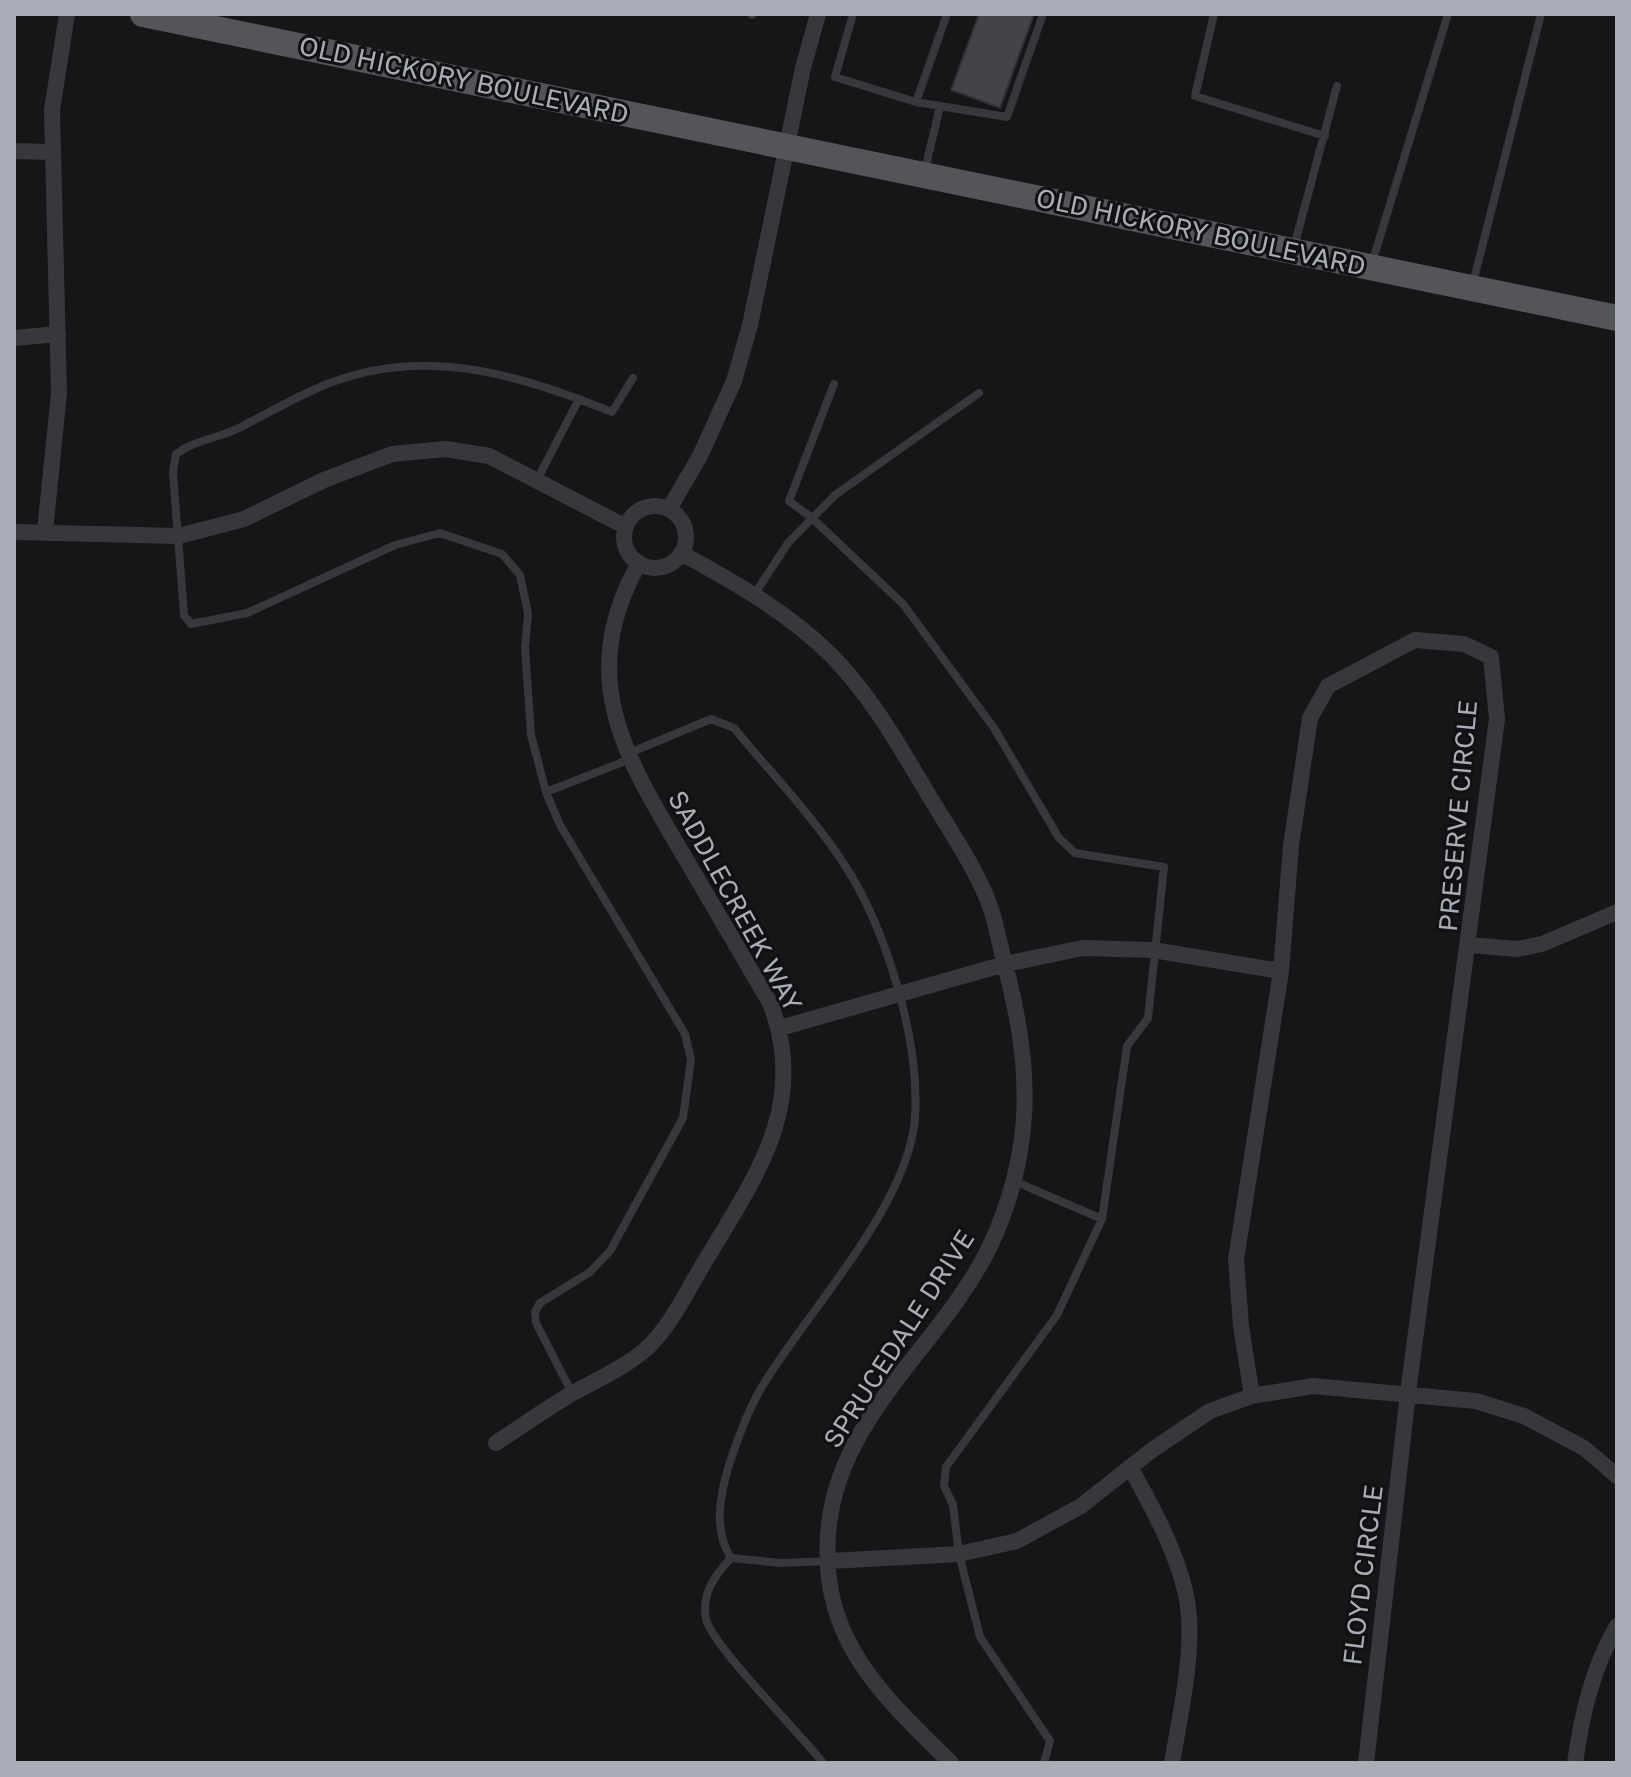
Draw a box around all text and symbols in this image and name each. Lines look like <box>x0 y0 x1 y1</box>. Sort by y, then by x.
street label: OLD HICKORY BOULEVARD <box>297 29 632 130</box>
street label: OLD HICKORY BOULEVARD <box>1034 181 1369 282</box>
street label: PRESERVE CIRCLE <box>1432 699 1483 933</box>
street label: SADDLECREEK WAY <box>662 785 809 1017</box>
street label: SPRUCEDALE DRIVE <box>817 1224 981 1453</box>
street label: FLOYD CIRCLE <box>1336 1483 1389 1667</box>

